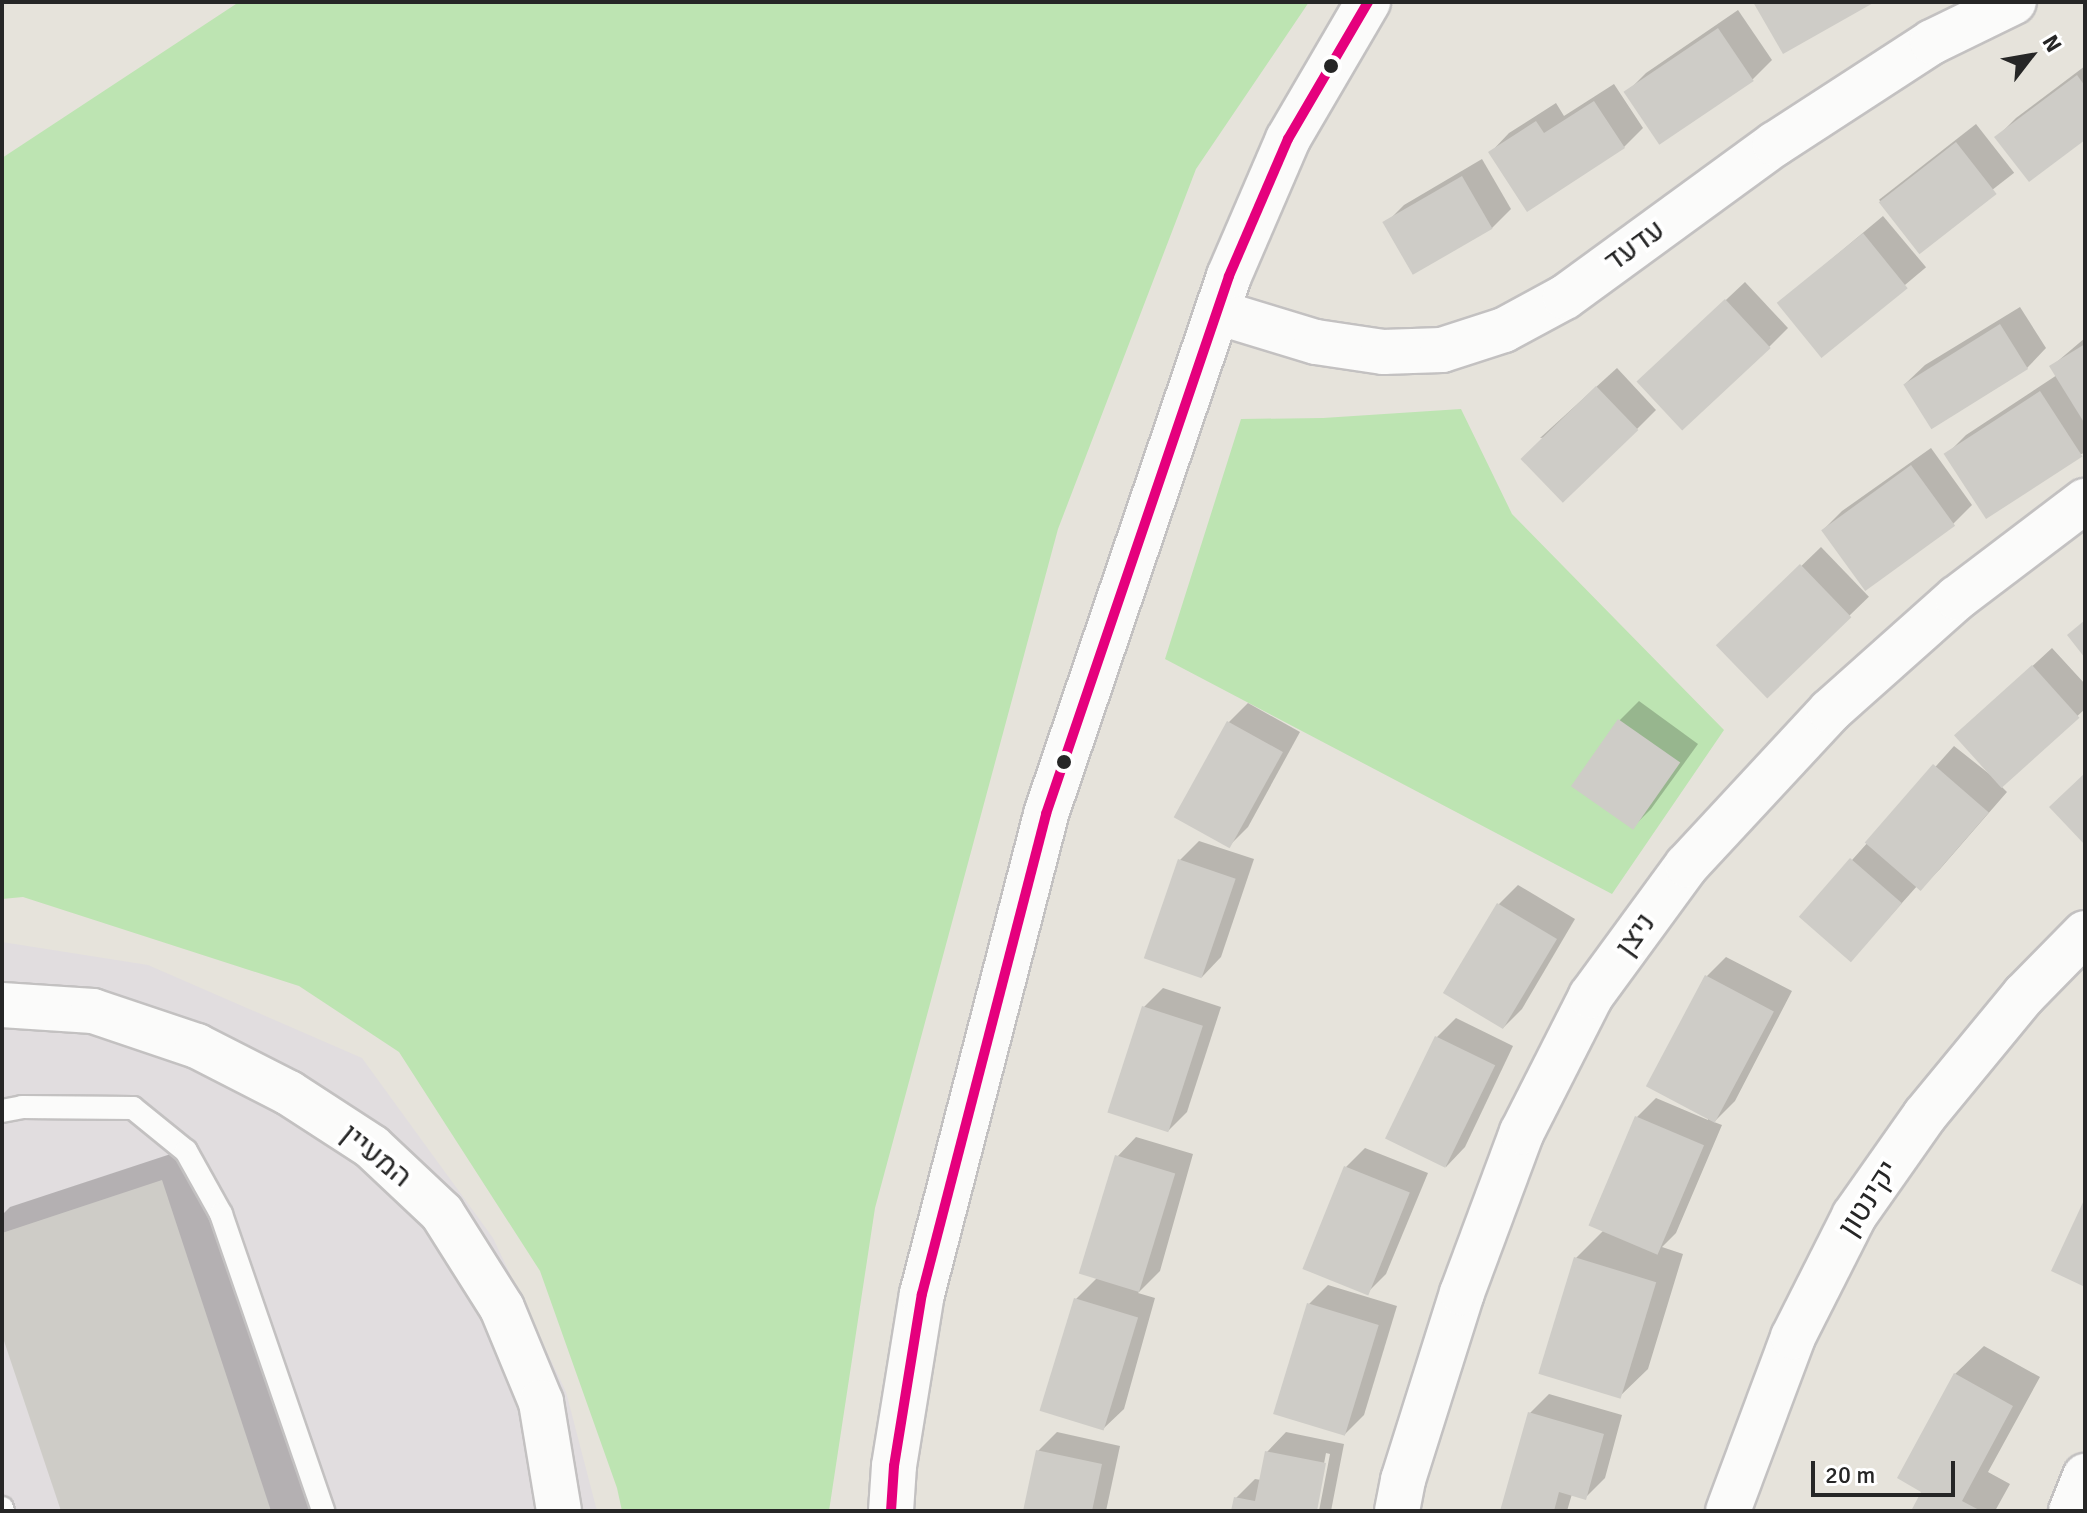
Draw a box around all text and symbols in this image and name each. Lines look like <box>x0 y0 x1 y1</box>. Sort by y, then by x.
north arrow <box>1991 16 2071 96</box>
text: N <box>2036 30 2068 57</box>
unlabelled marker <box>1323 58 1339 74</box>
street label: עדעד <box>1598 212 1672 280</box>
unlabelled marker <box>1056 754 1072 770</box>
street label: ניצן <box>1608 906 1664 964</box>
street label: המעיין <box>333 1117 419 1195</box>
street label: יקינטון <box>1831 1154 1907 1244</box>
scale bar <box>1815 1445 1959 1495</box>
text: 20 m <box>1825 1460 1875 1490</box>

